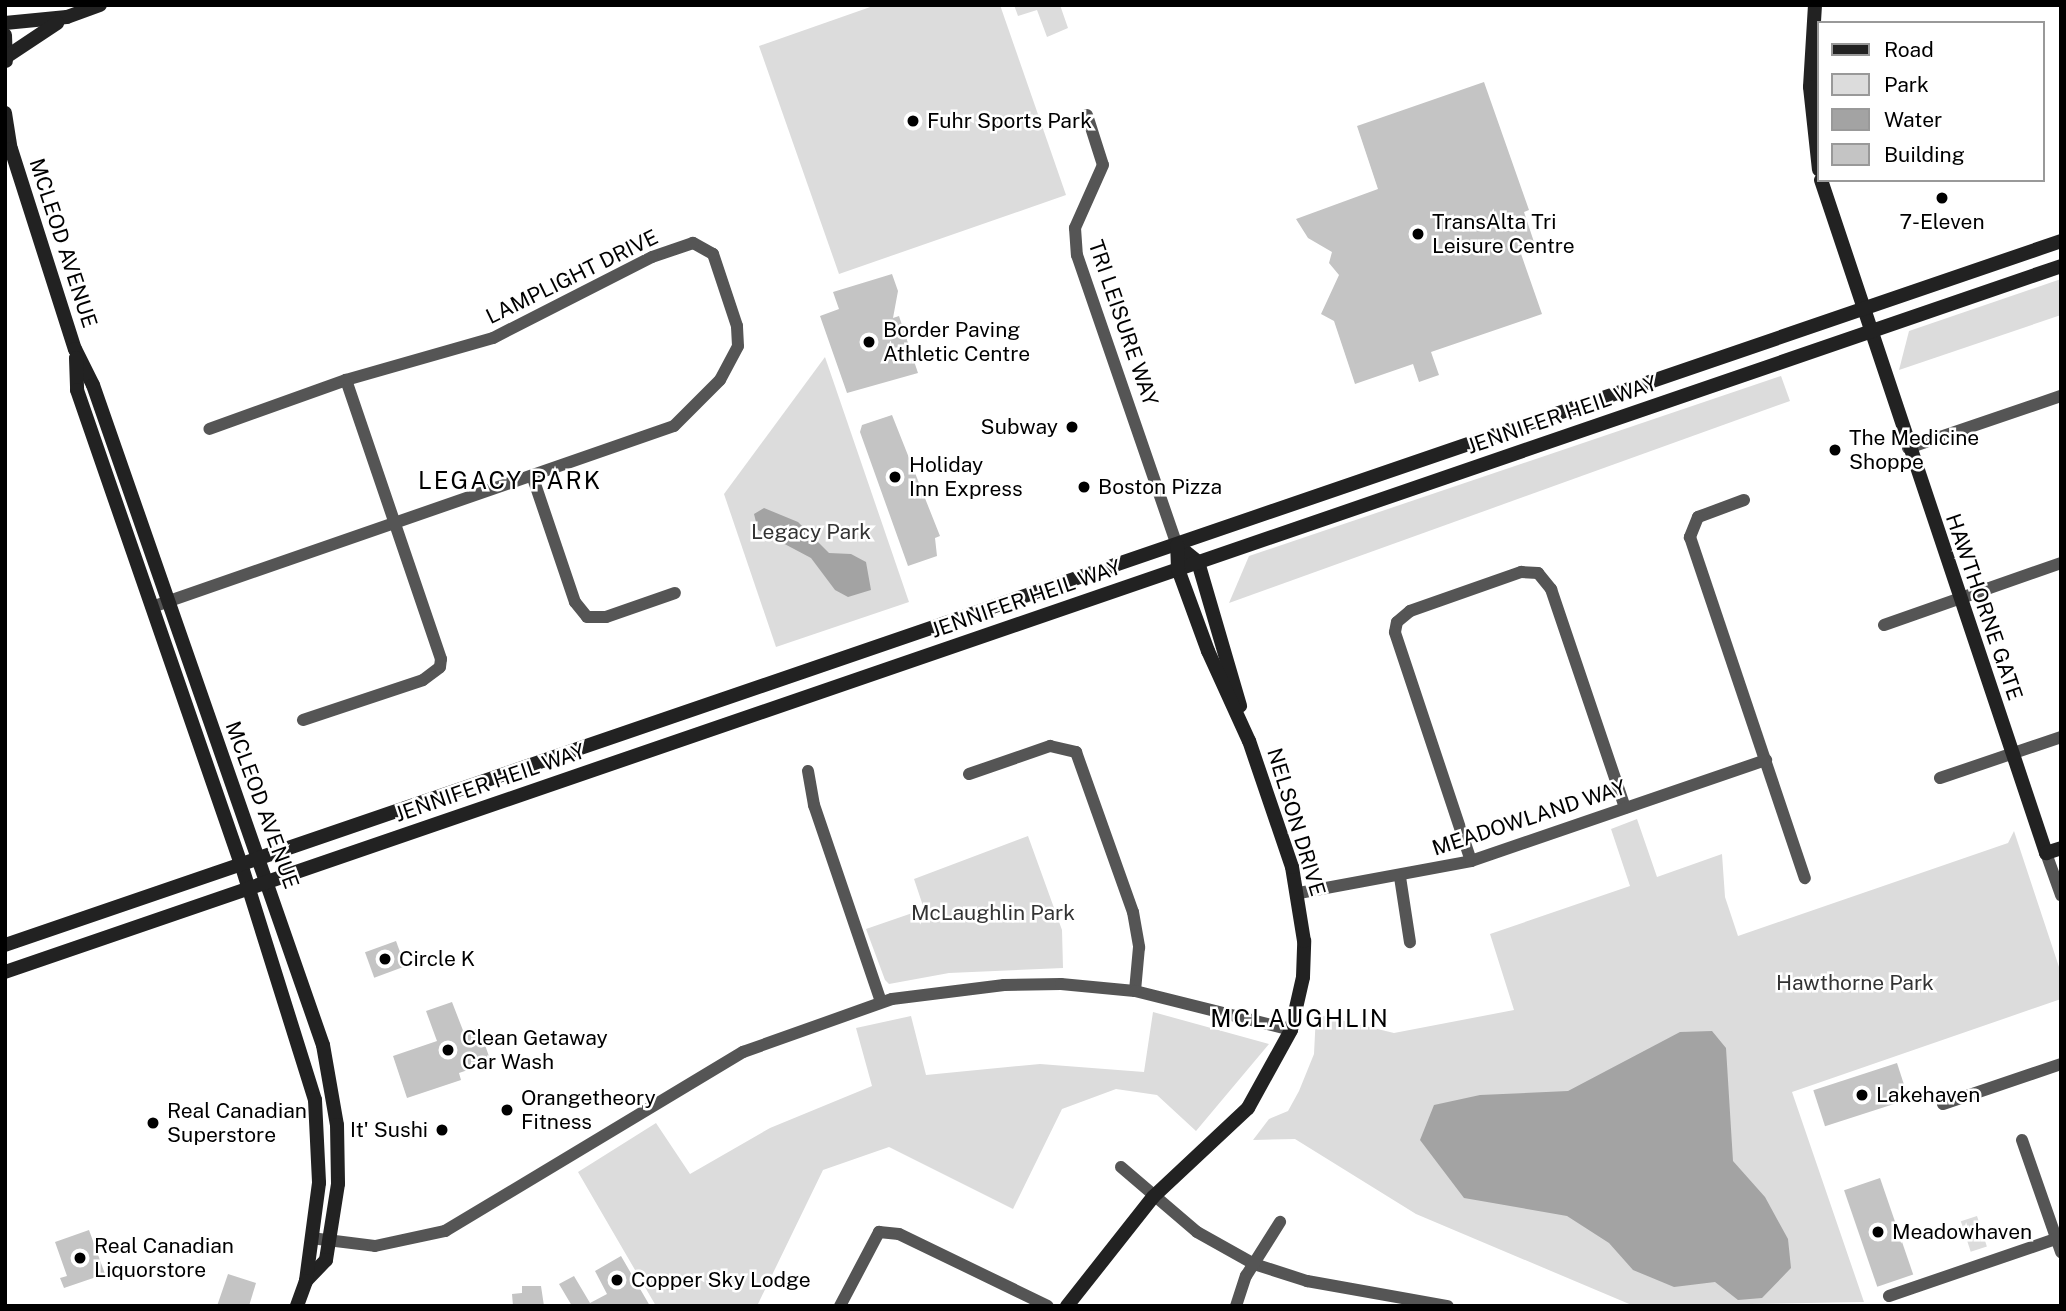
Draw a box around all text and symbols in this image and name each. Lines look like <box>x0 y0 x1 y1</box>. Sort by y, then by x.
legend <box>1818 21 2045 182</box>
text: Road <box>1884 37 1934 62</box>
text: Park <box>1884 72 1929 97</box>
text: Water <box>1884 107 1942 132</box>
place label: Fuhr Sports Park <box>927 108 1092 134</box>
marker: Fuhr Sports Park <box>905 113 921 129</box>
text: Building <box>1884 142 1965 167</box>
street label: MCLEOD AVENUE <box>24 155 102 331</box>
marker: 7-Eleven <box>1934 190 1950 206</box>
place label: TransAlta Tri Leisure Centre <box>1432 209 1575 259</box>
place label: 7-Eleven <box>1899 209 1985 235</box>
street label: LAMPLIGHT DRIVE <box>482 224 662 330</box>
marker: TransAlta Tri Leisure Centre <box>1410 226 1426 242</box>
street label: TRI LEISURE WAY <box>1083 237 1163 409</box>
place label: Border Paving Athletic Centre <box>883 317 1030 367</box>
marker: Border Paving Athletic Centre <box>861 334 877 350</box>
street label: JENNIFER HEIL WAY <box>1463 371 1661 459</box>
place label: Subway <box>981 414 1058 440</box>
marker: Subway <box>1064 419 1080 435</box>
place label: The Medicine Shoppe <box>1849 425 1979 475</box>
marker: The Medicine Shoppe <box>1827 442 1843 458</box>
place label: Holiday Inn Express <box>909 452 1023 502</box>
district label: LEGACY PARK <box>419 467 601 495</box>
marker: Holiday Inn Express <box>887 469 903 485</box>
place label: Boston Pizza <box>1098 474 1222 500</box>
marker: Boston Pizza <box>1076 479 1092 495</box>
street label: HAWTHORNE GATE <box>1940 510 2028 704</box>
park label: Legacy Park <box>751 519 871 545</box>
street label: JENNIFER HEIL WAY <box>927 555 1125 643</box>
street label: MCLEOD AVENUE <box>220 718 304 892</box>
street label: JENNIFER HEIL WAY <box>391 739 589 827</box>
street label: NELSON DRIVE <box>1262 745 1330 899</box>
street label: MEADOWLAND WAY <box>1429 775 1629 861</box>
park label: McLaughlin Park <box>911 900 1075 926</box>
place label: Circle K <box>399 946 475 972</box>
marker: Circle K <box>377 951 393 967</box>
park label: Hawthorne Park <box>1776 970 1934 996</box>
district label: MCLAUGHLIN <box>1211 1005 1389 1033</box>
place label: Clean Getaway Car Wash <box>462 1025 608 1075</box>
marker: Clean Getaway Car Wash <box>440 1042 456 1058</box>
place label: Lakehaven <box>1876 1082 1980 1108</box>
place label: Orangetheory Fitness <box>521 1085 656 1135</box>
marker: Lakehaven <box>1854 1087 1870 1103</box>
place label: Real Canadian Superstore <box>167 1098 307 1148</box>
marker: Orangetheory Fitness <box>499 1102 515 1118</box>
marker: Real Canadian Superstore <box>145 1115 161 1131</box>
place label: It' Sushi <box>350 1117 428 1143</box>
marker: It' Sushi <box>434 1122 450 1138</box>
place label: Meadowhaven <box>1892 1219 2032 1245</box>
marker: Meadowhaven <box>1870 1224 1886 1240</box>
place label: Real Canadian Liquorstore <box>94 1233 234 1283</box>
marker: Real Canadian Liquorstore <box>72 1250 88 1266</box>
place label: Copper Sky Lodge <box>631 1267 811 1293</box>
marker: Copper Sky Lodge <box>609 1272 625 1288</box>

